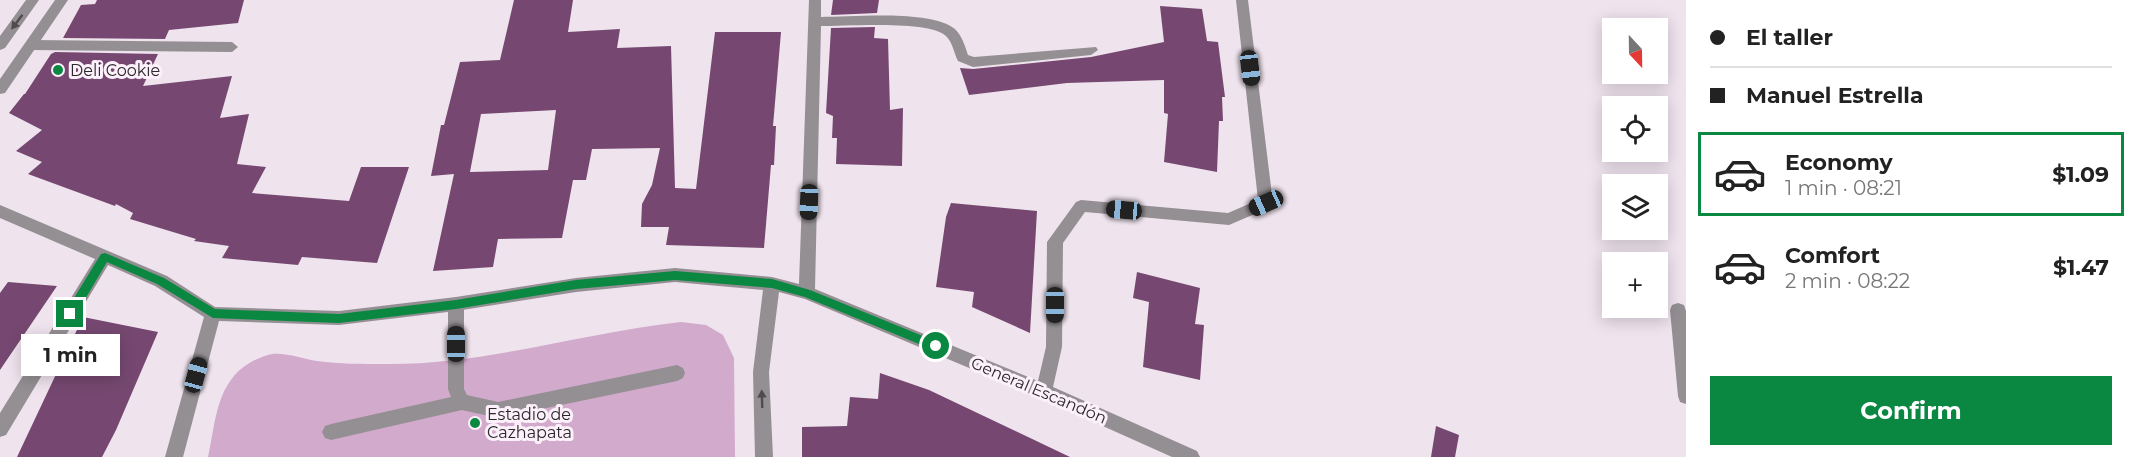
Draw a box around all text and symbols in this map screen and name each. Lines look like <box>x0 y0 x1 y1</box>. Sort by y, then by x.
one-way arrow <box>11 15 23 30</box>
north arrow <box>1602 18 1668 84</box>
map controls <box>1602 18 1668 318</box>
text: El taller <box>1746 24 1833 51</box>
car <box>1239 49 1261 87</box>
place label: Deli Cookie <box>70 61 160 80</box>
marker: Deli Cookie <box>51 63 65 77</box>
text: Manuel Estrella <box>1746 82 1924 109</box>
button: locate <box>1602 96 1668 162</box>
icon: car <box>1713 147 1767 201</box>
text: Economy <box>1785 149 1893 176</box>
text: $1.09 <box>2052 161 2109 188</box>
button: layers <box>1602 174 1668 240</box>
text: 1 min · 08:21 <box>1785 176 1902 200</box>
car <box>799 184 819 220</box>
car <box>1246 187 1286 219</box>
car <box>1105 199 1143 221</box>
icon: car <box>1713 240 1767 294</box>
text: Comfort <box>1785 242 1880 269</box>
button: + <box>1602 252 1668 318</box>
text: $1.47 <box>2053 254 2109 281</box>
text: 2 min · 08:22 <box>1785 269 1910 293</box>
car <box>1046 287 1064 323</box>
route end <box>56 300 83 327</box>
car <box>447 326 465 362</box>
route start <box>922 332 949 359</box>
callout: 1 min <box>20 335 119 377</box>
text: 1 min <box>43 343 98 367</box>
street label: General Escandón <box>968 353 1110 428</box>
car <box>183 355 209 395</box>
button: Confirm <box>1710 376 2112 445</box>
one-way arrow <box>757 389 766 408</box>
place label: Estadio de Cazhapata <box>487 405 572 442</box>
marker: Estadio de Cazhapata <box>468 416 482 430</box>

